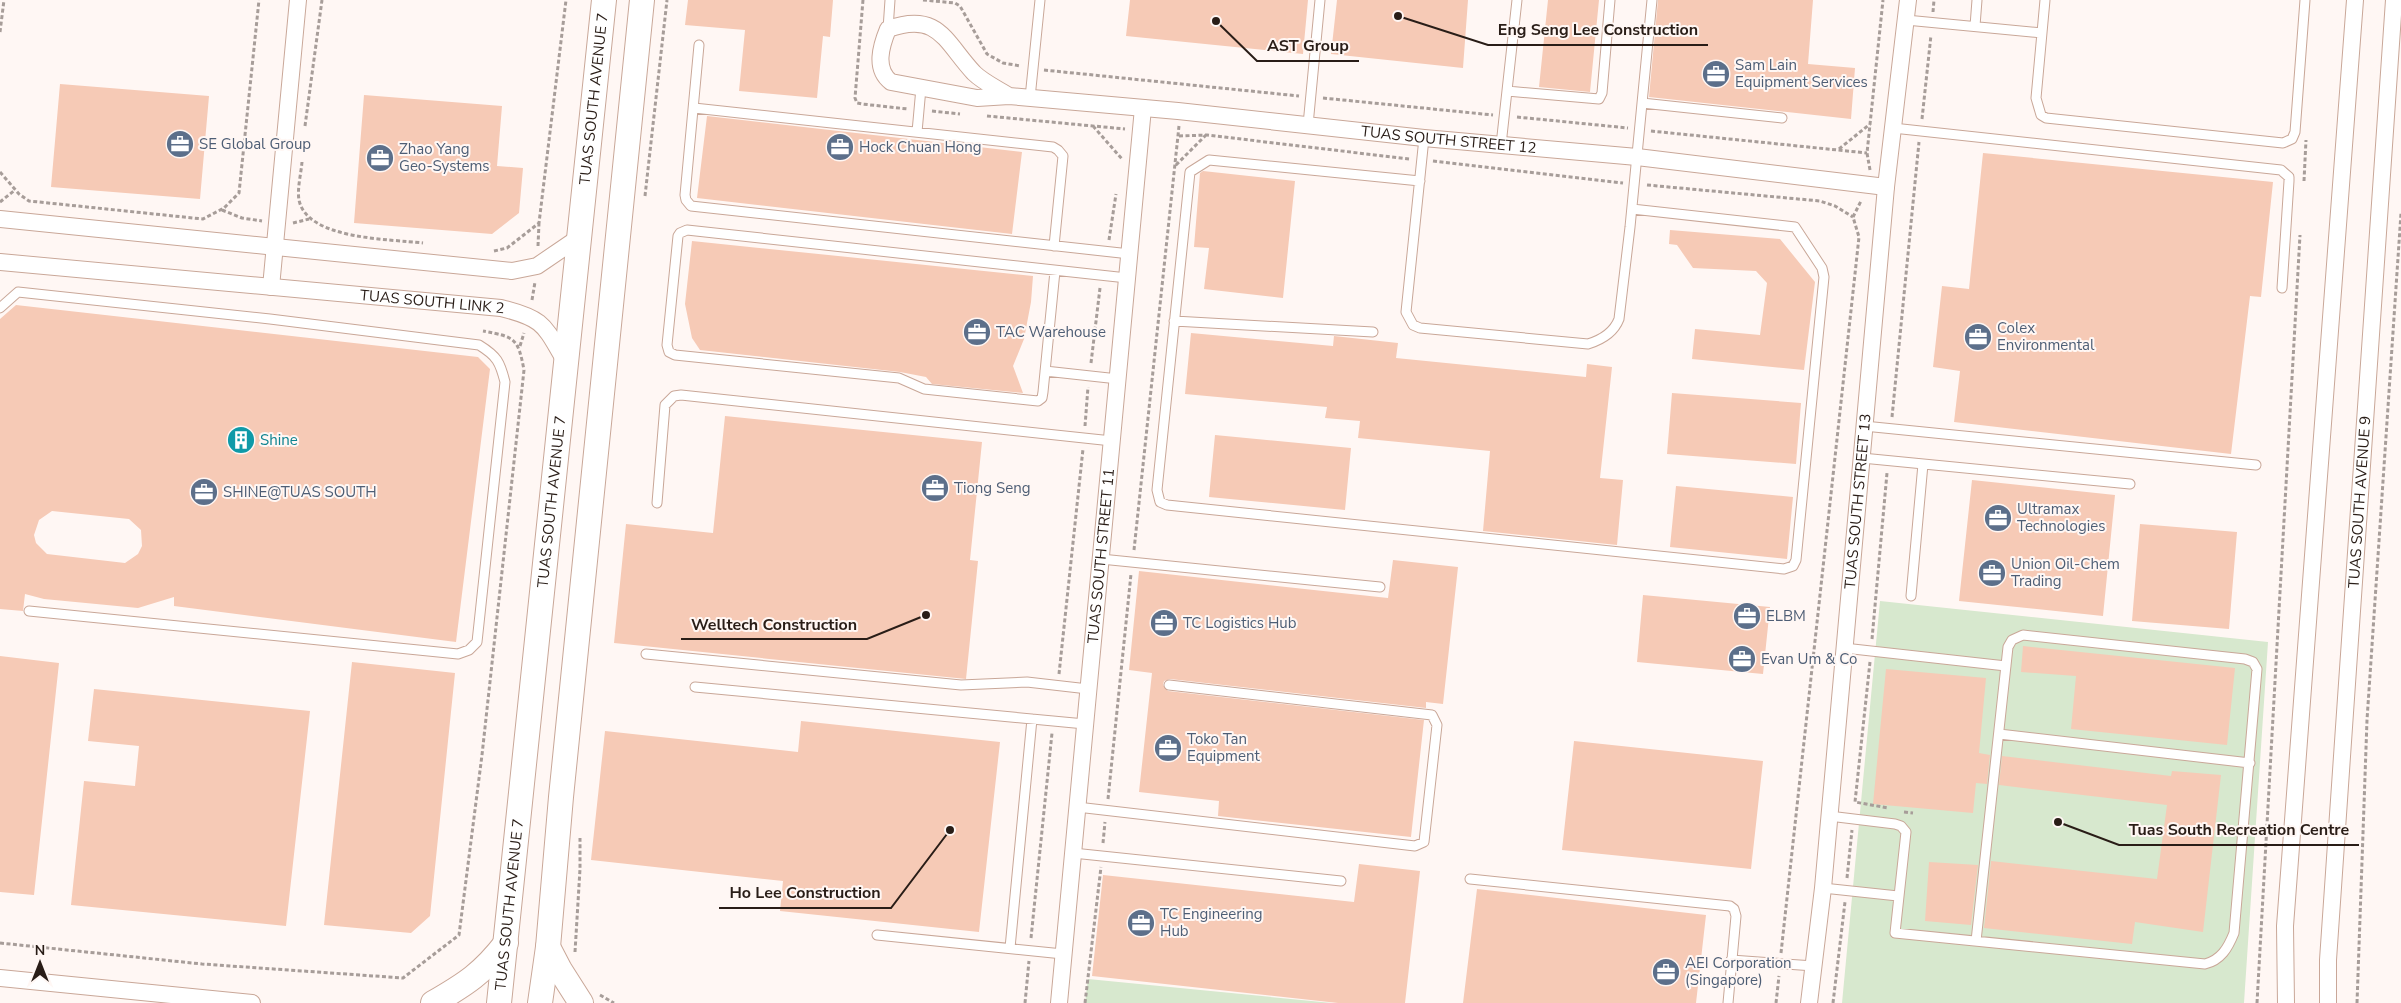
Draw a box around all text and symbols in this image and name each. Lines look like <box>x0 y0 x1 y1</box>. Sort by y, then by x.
street label: TUAS SOUTH AVENUE 7 <box>575 12 613 186</box>
callout: Eng Seng Lee Construction <box>1488 14 1708 45</box>
text: Eng Seng Lee Construction <box>1498 19 1698 41</box>
callout: AST Group <box>1257 30 1359 61</box>
text: AST Group <box>1267 35 1349 57</box>
place label: Sam Lain Equipment Services <box>1735 55 1868 92</box>
office icon: Sam Lain Equipment Services <box>1701 59 1731 89</box>
street label: TUAS SOUTH STREET 12 <box>1360 121 1537 158</box>
office icon: SE Global Group <box>165 129 195 159</box>
office icon: Hock Chuan Hong <box>825 132 855 162</box>
place label: SE Global Group <box>199 134 311 154</box>
place label: Hock Chuan Hong <box>859 137 981 157</box>
place label: Zhao Yang Geo-Systems <box>399 139 490 176</box>
office icon: Zhao Yang Geo-Systems <box>365 143 395 173</box>
street label: TUAS SOUTH LINK 2 <box>359 285 505 318</box>
office icon: TAC Warehouse <box>962 317 992 347</box>
place label: Colex Environmental <box>1997 318 2095 355</box>
place label: TAC Warehouse <box>996 322 1106 342</box>
office icon: Colex Environmental <box>1963 322 1993 352</box>
street label: TUAS SOUTH STREET 13 <box>1840 413 1876 590</box>
street label: TUAS SOUTH AVENUE 7 <box>533 415 570 589</box>
street label: TUAS SOUTH AVENUE 9 <box>2344 415 2375 589</box>
building icon: Shine <box>226 425 256 455</box>
place label: Shine <box>260 430 298 450</box>
street label: TUAS SOUTH STREET 11 <box>1083 467 1119 645</box>
office icon: Tiong Seng <box>920 473 950 503</box>
office icon: SHINE@TUAS SOUTH <box>189 477 219 507</box>
place label: Tiong Seng <box>954 478 1031 498</box>
place label: SHINE@TUAS SOUTH <box>223 482 377 502</box>
place label: Ultramax Technologies <box>2017 499 2105 536</box>
office icon: Ultramax Technologies <box>1983 503 2013 533</box>
place label: Union Oil-Chem Trading <box>2011 554 2120 591</box>
office icon: Union Oil-Chem Trading <box>1977 558 2007 588</box>
office icon: ELBM <box>1732 601 1762 631</box>
place label: ELBM <box>1766 606 1806 626</box>
callout: Welltech Construction <box>681 608 867 639</box>
office icon: TC Logistics Hub <box>1149 608 1179 638</box>
place label: TC Logistics Hub <box>1183 613 1297 633</box>
text: Welltech Construction <box>691 614 857 636</box>
office icon: Evan Um & Co <box>1727 644 1757 674</box>
place label: Evan Um & Co <box>1761 649 1857 669</box>
place label: Toko Tan Equipment <box>1187 729 1260 766</box>
office icon: Toko Tan Equipment <box>1153 733 1183 763</box>
callout: Tuas South Recreation Centre <box>2119 814 2359 845</box>
street label: TUAS SOUTH AVENUE 7 <box>490 818 528 991</box>
text: Tuas South Recreation Centre <box>2129 819 2349 841</box>
callout: Ho Lee Construction <box>719 877 891 908</box>
text: Ho Lee Construction <box>729 882 881 904</box>
place label: TC Engineering Hub <box>1160 904 1263 941</box>
office icon: TC Engineering Hub <box>1126 908 1156 938</box>
north arrow <box>15 938 65 988</box>
text: N <box>35 941 45 960</box>
place label: AEI Corporation (Singapore) <box>1685 953 1792 990</box>
office icon: AEI Corporation (Singapore) <box>1651 957 1681 987</box>

